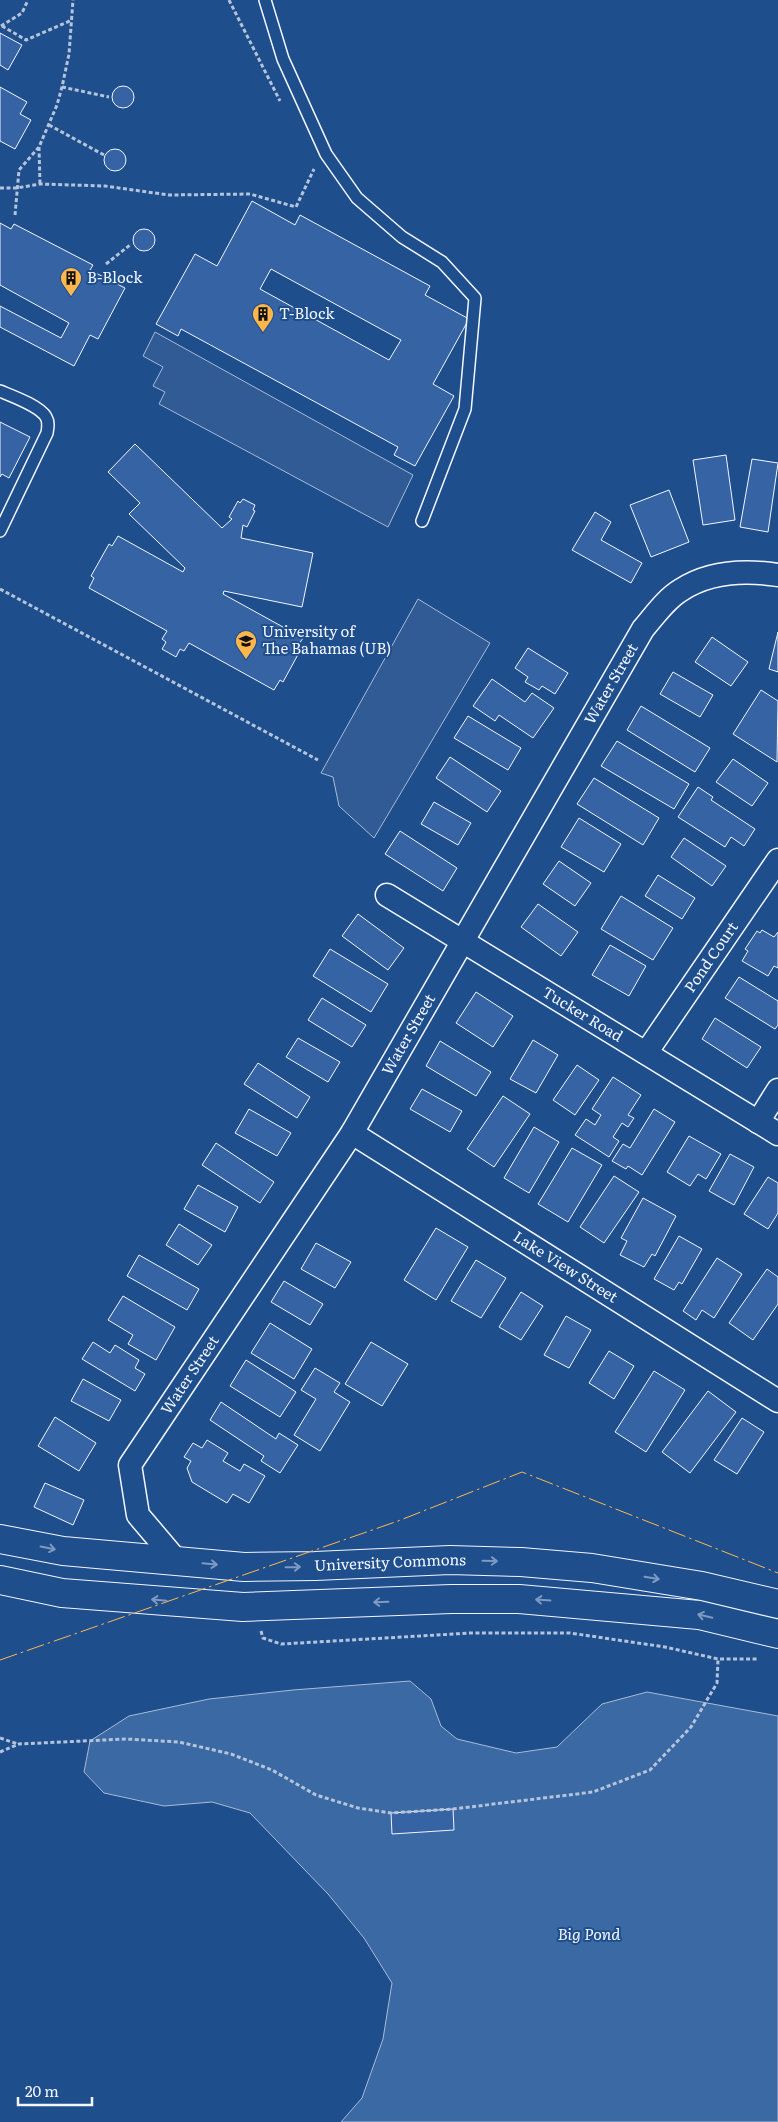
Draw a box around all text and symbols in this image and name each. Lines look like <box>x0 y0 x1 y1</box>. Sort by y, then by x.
place label: B-Block <box>87 265 143 288</box>
building icon: B-Block <box>59 266 83 297</box>
place label: T-Block <box>279 301 335 324</box>
building icon: T-Block <box>251 302 275 333</box>
place label: University of The Bahamas (UB) <box>262 619 391 659</box>
school or university icon: University of The Bahamas (UB) <box>234 629 258 660</box>
street label: Water Street <box>577 638 643 728</box>
street label: Pond Court <box>678 916 743 997</box>
street label: Tucker Road <box>538 980 628 1047</box>
street label: Water Street <box>375 989 440 1079</box>
street label: Lake View Street <box>509 1224 623 1308</box>
street label: Water Street <box>154 1330 224 1418</box>
one-way arrow <box>40 1544 56 1553</box>
street label: University Commons <box>314 1547 467 1576</box>
one-way arrow <box>482 1556 498 1566</box>
one-way arrow <box>201 1559 217 1569</box>
one-way arrow <box>284 1562 301 1572</box>
one-way arrow <box>644 1573 660 1583</box>
one-way arrow <box>151 1596 167 1605</box>
one-way arrow <box>535 1596 551 1605</box>
one-way arrow <box>373 1597 389 1606</box>
one-way arrow <box>697 1611 713 1620</box>
water label: Big Pond <box>557 1921 621 1945</box>
scale bar <box>18 2074 91 2106</box>
text: 20 m <box>25 2079 59 2102</box>

